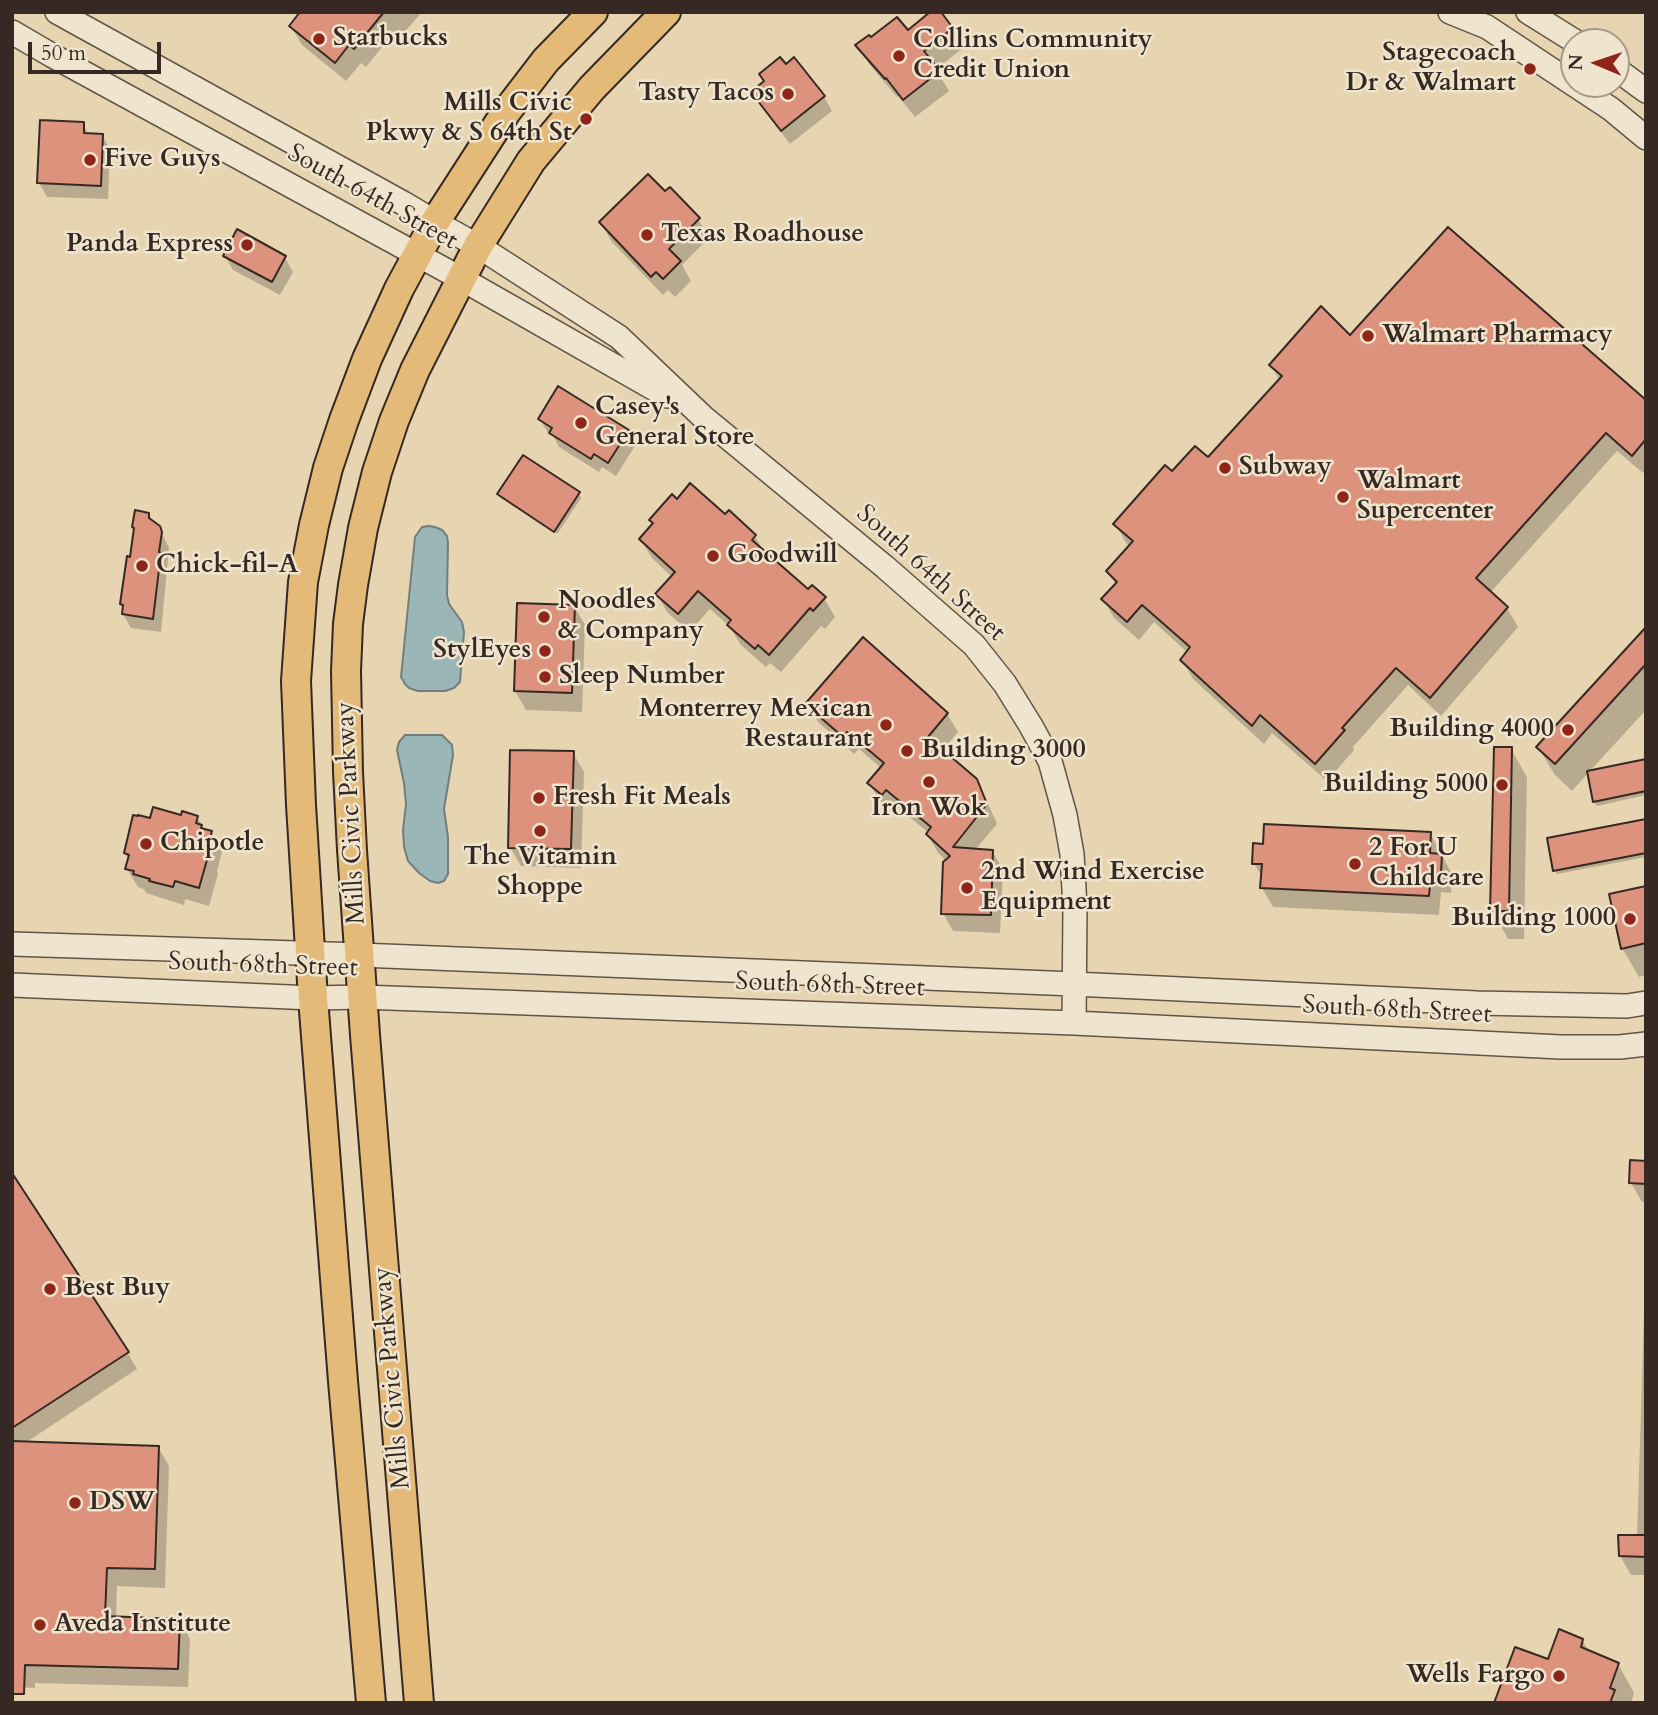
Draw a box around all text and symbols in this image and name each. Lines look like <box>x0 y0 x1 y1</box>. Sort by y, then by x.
place label: Starbucks <box>333 23 448 55</box>
place label: Collins Community Credit Union <box>913 25 1153 86</box>
scale bar <box>32 28 164 72</box>
north arrow <box>1560 28 1630 98</box>
marker: Starbucks <box>311 31 327 47</box>
place label: Stagecoach Dr & Walmart <box>1346 38 1516 100</box>
text: 50 m <box>41 39 86 68</box>
marker: Collins Community Credit Union <box>891 48 907 64</box>
text: N <box>1563 54 1589 71</box>
marker: Stagecoach Dr & Walmart <box>1522 61 1538 77</box>
place label: Tasty Tacos <box>638 78 774 110</box>
marker: Tasty Tacos <box>780 86 796 102</box>
place label: Mills Civic Pkwy & S 64th St <box>366 88 572 150</box>
marker: Mills Civic Pkwy & S 64th St <box>578 111 594 127</box>
street label: South 64th Street <box>282 138 462 258</box>
place label: Five Guys <box>104 144 221 176</box>
marker: Five Guys <box>82 152 98 168</box>
place label: Texas Roadhouse <box>661 219 864 251</box>
marker: Texas Roadhouse <box>639 227 655 243</box>
place label: Panda Express <box>66 229 233 261</box>
marker: Panda Express <box>239 237 255 253</box>
place label: Walmart Pharmacy <box>1382 320 1613 352</box>
marker: Walmart Pharmacy <box>1360 328 1376 344</box>
place label: Casey's General Store <box>595 392 755 453</box>
marker: Casey's General Store <box>573 415 589 431</box>
place label: Subway <box>1239 452 1332 484</box>
marker: Subway <box>1217 460 1233 476</box>
place label: Walmart Supercenter <box>1357 466 1493 528</box>
marker: Walmart Supercenter <box>1335 489 1351 505</box>
street label: South 64th Street <box>849 499 1011 649</box>
place label: Goodwill <box>727 540 838 572</box>
marker: Goodwill <box>705 548 721 564</box>
place label: Chick-fil-A <box>156 550 298 582</box>
marker: Chick-fil-A <box>134 558 150 574</box>
place label: Noodles & Company <box>558 586 704 648</box>
marker: Noodles & Company <box>536 609 552 625</box>
place label: StylEyes <box>433 635 531 667</box>
marker: StylEyes <box>537 643 553 659</box>
place label: Sleep Number <box>559 661 725 693</box>
marker: Sleep Number <box>537 669 553 685</box>
place label: Monterrey Mexican Restaurant <box>639 694 872 756</box>
street label: Mills Civic Parkway <box>331 701 373 925</box>
place label: Building 4000 <box>1389 714 1554 746</box>
marker: Monterrey Mexican Restaurant <box>878 717 894 733</box>
marker: Building 4000 <box>1560 722 1576 738</box>
place label: Building 3000 <box>921 735 1086 767</box>
marker: Building 3000 <box>899 743 915 759</box>
place label: Building 5000 <box>1323 769 1488 801</box>
marker: Iron Wok <box>921 774 937 790</box>
marker: Building 5000 <box>1494 777 1510 793</box>
place label: Fresh Fit Meals <box>553 782 731 814</box>
marker: Fresh Fit Meals <box>531 790 547 806</box>
place label: Iron Wok <box>871 793 987 825</box>
marker: The Vitamin Shoppe <box>532 823 548 839</box>
place label: Chipotle <box>160 828 264 860</box>
place label: 2 For U Childcare <box>1369 833 1484 894</box>
marker: Chipotle <box>138 836 154 852</box>
place label: The Vitamin Shoppe <box>463 842 617 903</box>
marker: 2 For U Childcare <box>1347 856 1363 872</box>
place label: 2nd Wind Exercise Equipment <box>981 857 1205 918</box>
marker: 2nd Wind Exercise Equipment <box>959 880 975 896</box>
place label: Building 1000 <box>1451 903 1616 935</box>
marker: Building 1000 <box>1622 911 1638 927</box>
street label: South 68th Street <box>168 947 358 985</box>
street label: South 68th Street <box>735 967 925 1005</box>
street label: South 68th Street <box>1302 990 1492 1032</box>
street label: Mills Civic Parkway <box>368 1266 418 1490</box>
place label: Best Buy <box>64 1273 170 1305</box>
marker: Best Buy <box>42 1281 58 1297</box>
place label: DSW <box>89 1487 155 1519</box>
marker: DSW <box>67 1495 83 1511</box>
place label: Aveda Institute <box>54 1609 231 1641</box>
marker: Aveda Institute <box>32 1617 48 1633</box>
place label: Wells Fargo <box>1406 1660 1545 1692</box>
marker: Wells Fargo <box>1551 1668 1567 1684</box>

